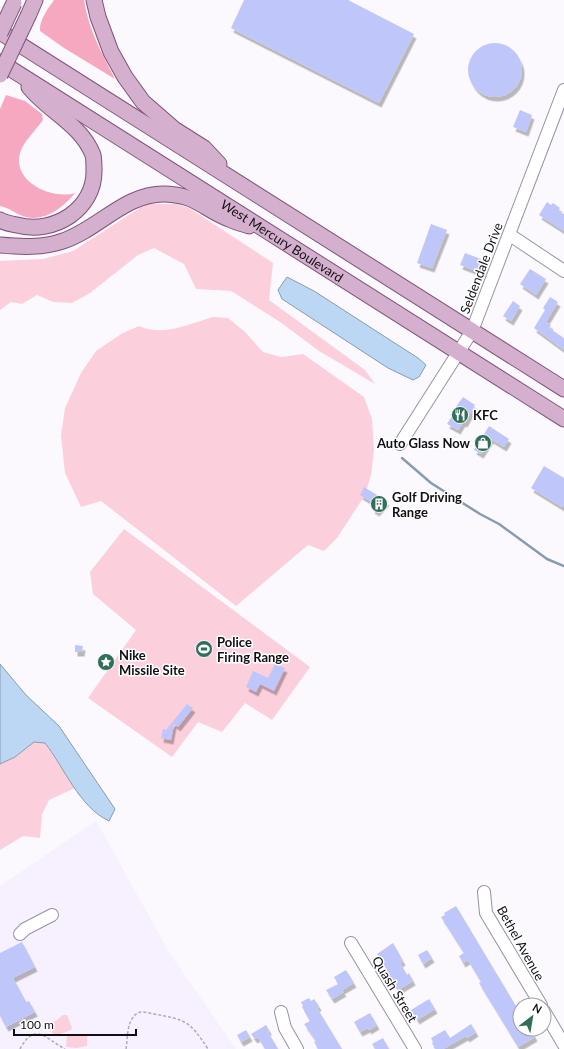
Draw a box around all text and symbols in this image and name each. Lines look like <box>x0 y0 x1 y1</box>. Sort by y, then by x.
street label: West Mercury Boulevard <box>218 196 346 285</box>
street label: Seldendale Drive <box>456 220 506 316</box>
restaurant icon: KFC <box>450 405 470 425</box>
place label: KFC <box>473 407 498 423</box>
shop icon: Auto Glass Now <box>473 433 493 453</box>
place label: Auto Glass Now <box>376 435 471 451</box>
place label: Golf Driving Range <box>392 489 462 520</box>
building icon: Golf Driving Range <box>369 494 389 514</box>
place label: Police Firing Range <box>217 634 289 665</box>
sports icon: Police Firing Range <box>194 639 214 659</box>
place label: Nike Missile Site <box>119 647 185 678</box>
place icon: Nike Missile Site <box>96 652 116 672</box>
street label: Bethel Avenue <box>494 903 548 983</box>
street label: Quash Street <box>369 953 421 1025</box>
north arrow <box>512 997 552 1037</box>
text: N <box>530 1000 544 1016</box>
scale bar <box>14 1011 136 1037</box>
text: 100 m <box>20 1017 54 1032</box>

